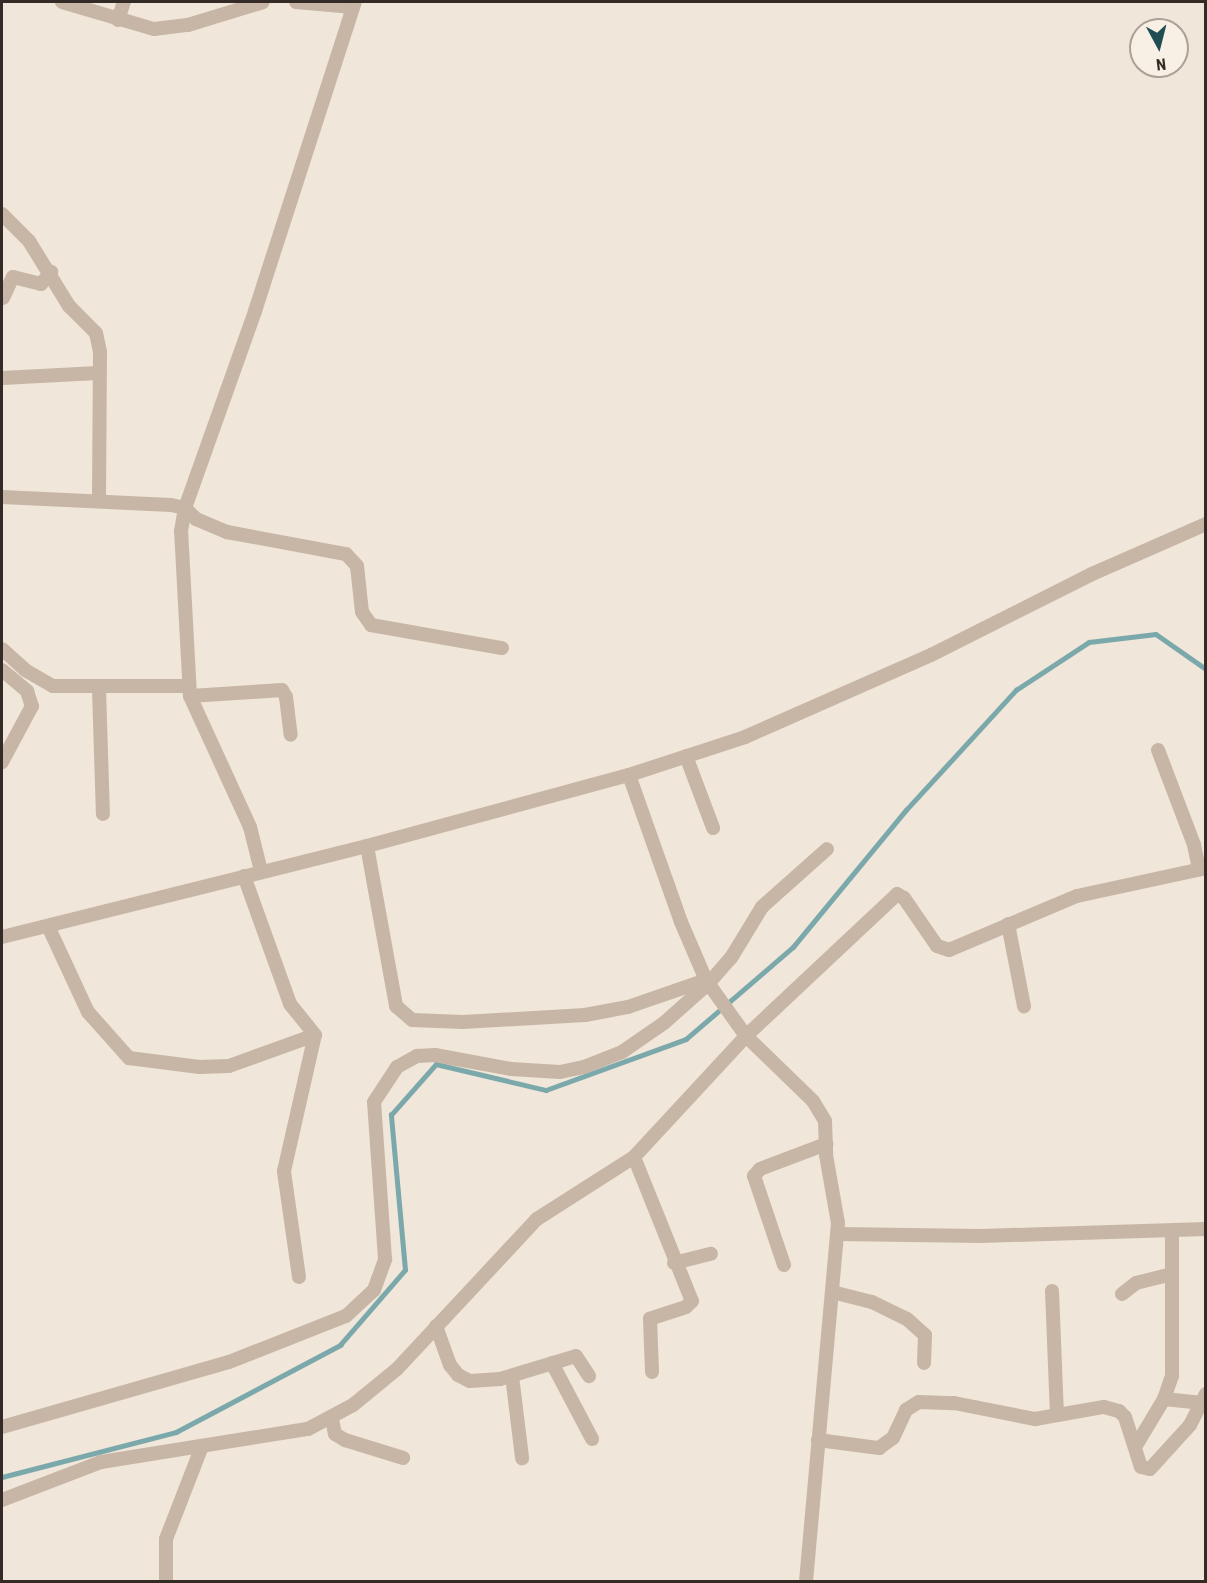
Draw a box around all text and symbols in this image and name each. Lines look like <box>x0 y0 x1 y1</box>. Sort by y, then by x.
north arrow <box>1129 18 1189 78</box>
text: N <box>1155 54 1167 74</box>

